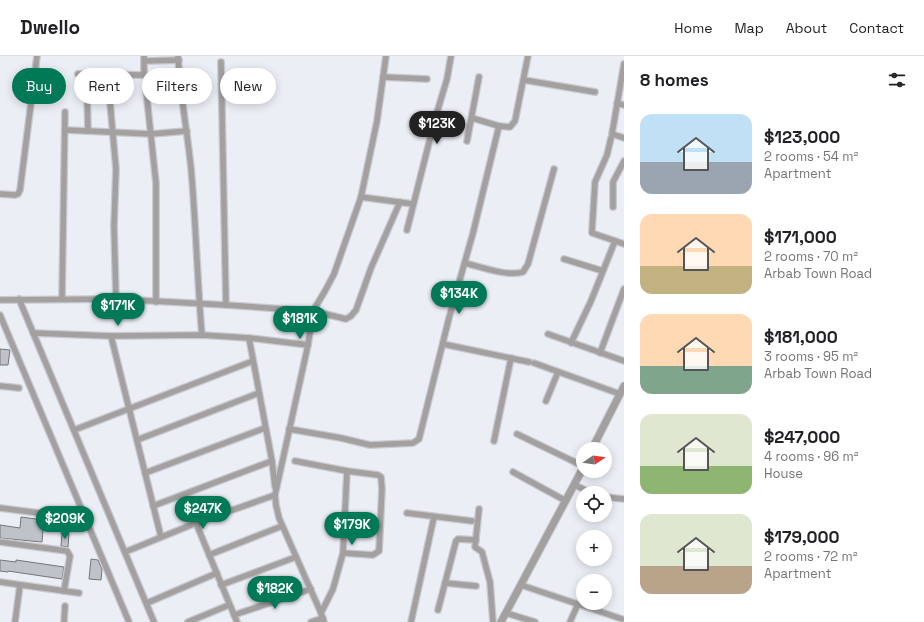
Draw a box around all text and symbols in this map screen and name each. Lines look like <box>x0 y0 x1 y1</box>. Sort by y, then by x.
text: Dwello <box>20 15 80 40</box>
text: Home <box>674 19 712 37</box>
text: Map <box>734 19 764 37</box>
text: About <box>786 19 827 37</box>
text: Contact <box>849 19 904 37</box>
chip: Buy <box>12 68 66 104</box>
chip: Rent <box>74 68 134 104</box>
chip: Filters <box>142 68 212 104</box>
chip: New <box>220 68 276 104</box>
text: 8 homes <box>640 69 709 91</box>
icon: filters <box>886 69 908 91</box>
pin: $123K <box>409 111 465 145</box>
text: $123K <box>418 115 456 132</box>
text: $123,000 <box>764 126 840 148</box>
icon: home <box>672 130 720 178</box>
text: 2 rooms · 54 m² <box>764 148 858 165</box>
text: Apartment <box>764 165 832 182</box>
text: $171,000 <box>764 226 837 248</box>
icon: home <box>672 230 720 278</box>
text: 2 rooms · 70 m² <box>764 248 858 265</box>
text: Arbab Town Road <box>764 265 872 282</box>
pin: $134K <box>431 281 487 315</box>
text: $134K <box>440 285 478 302</box>
pin: $171K <box>90 293 146 327</box>
text: $171K <box>101 297 135 314</box>
pin: $181K <box>272 306 328 340</box>
text: $181K <box>282 310 318 327</box>
text: $181,000 <box>764 326 838 348</box>
icon: home <box>672 330 720 378</box>
text: 3 rooms · 95 m² <box>764 348 858 365</box>
text: Arbab Town Road <box>764 365 872 382</box>
text: $247,000 <box>764 426 840 448</box>
icon: home <box>672 430 720 478</box>
north arrow <box>576 442 612 478</box>
map controls <box>576 442 612 610</box>
text: 4 rooms · 96 m² <box>764 448 859 465</box>
text: House <box>764 465 803 482</box>
button: locate <box>576 486 612 522</box>
pin: $247K <box>175 496 231 530</box>
text: $247K <box>184 500 222 517</box>
pin: $209K <box>37 506 93 540</box>
text: $209K <box>45 510 85 527</box>
pin: $179K <box>324 512 380 546</box>
text: $179K <box>333 516 371 533</box>
text: $179,000 <box>764 526 840 548</box>
button: + <box>576 530 612 566</box>
icon: home <box>672 530 720 578</box>
text: 2 rooms · 72 m² <box>764 548 857 565</box>
text: Apartment <box>764 565 832 582</box>
button: − <box>576 574 612 610</box>
pin: $182K <box>247 576 303 610</box>
text: $182K <box>256 580 294 597</box>

